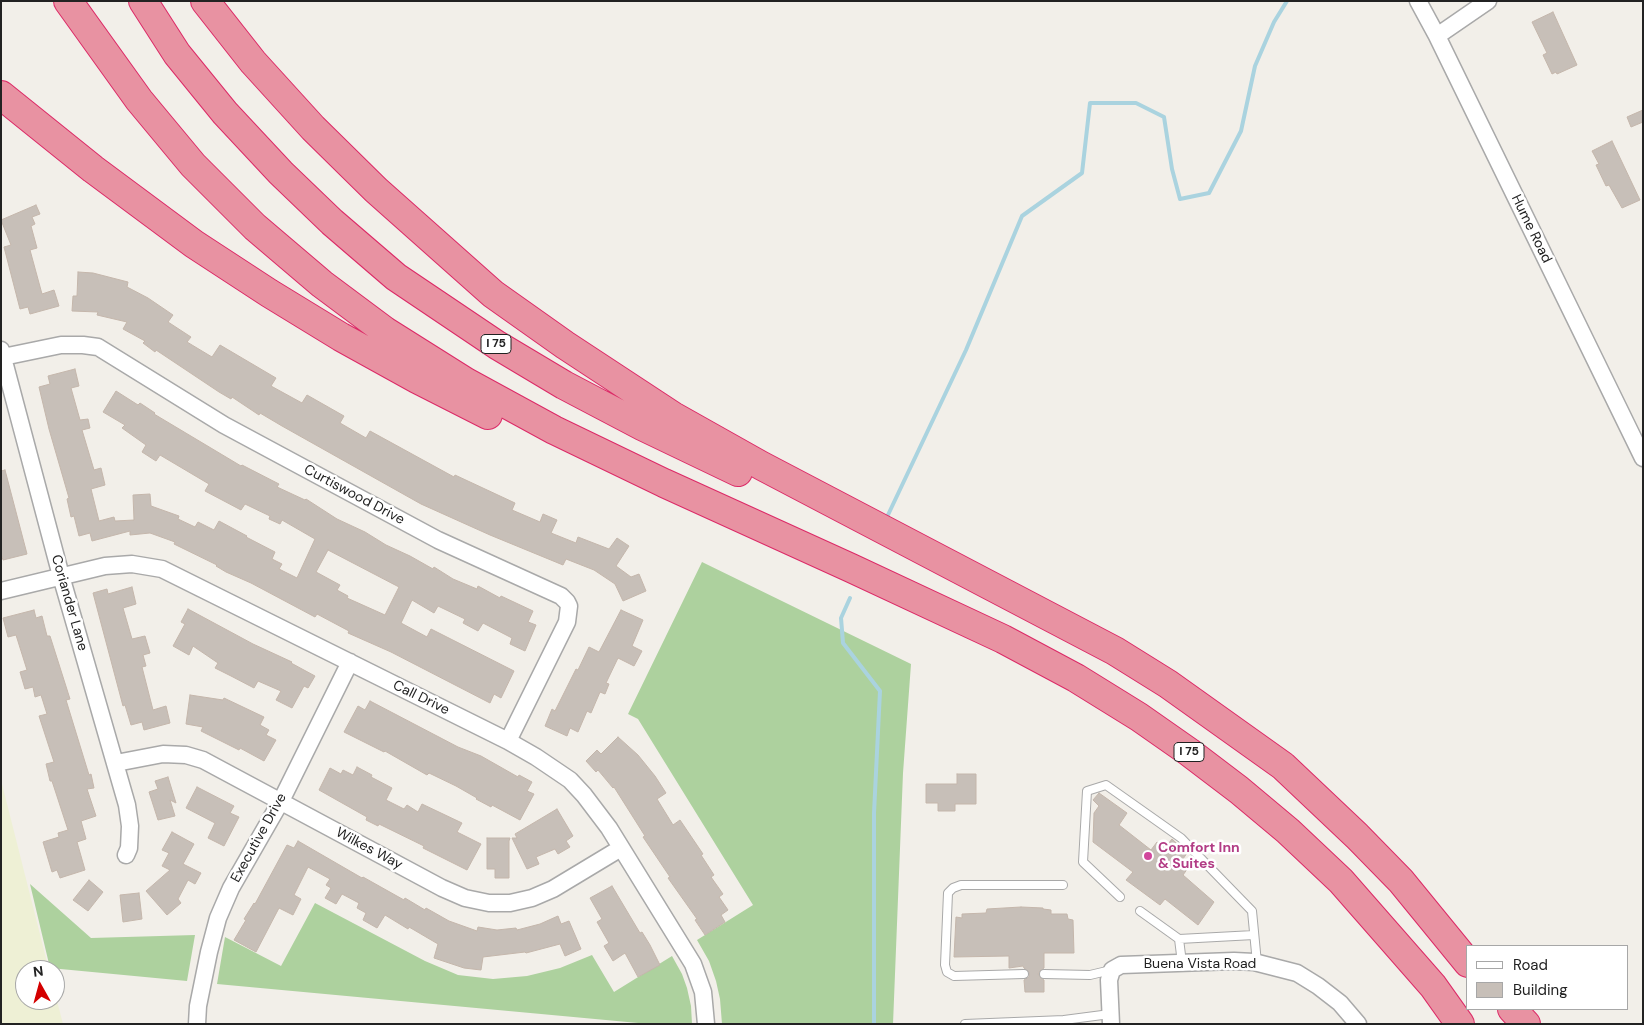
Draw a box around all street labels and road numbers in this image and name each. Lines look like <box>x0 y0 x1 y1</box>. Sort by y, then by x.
street label: Hume Road <box>1507 192 1555 266</box>
road number: I 75 <box>481 334 511 354</box>
street label: Curtiswood Drive <box>301 461 407 529</box>
street label: Coriander Lane <box>47 553 91 653</box>
street label: Call Drive <box>390 677 452 719</box>
road number: I 75 <box>1174 742 1204 762</box>
street label: Executive Drive <box>228 791 290 885</box>
street label: Wilkes Way <box>333 824 405 874</box>
street label: Buena Vista Road <box>1144 956 1256 972</box>

